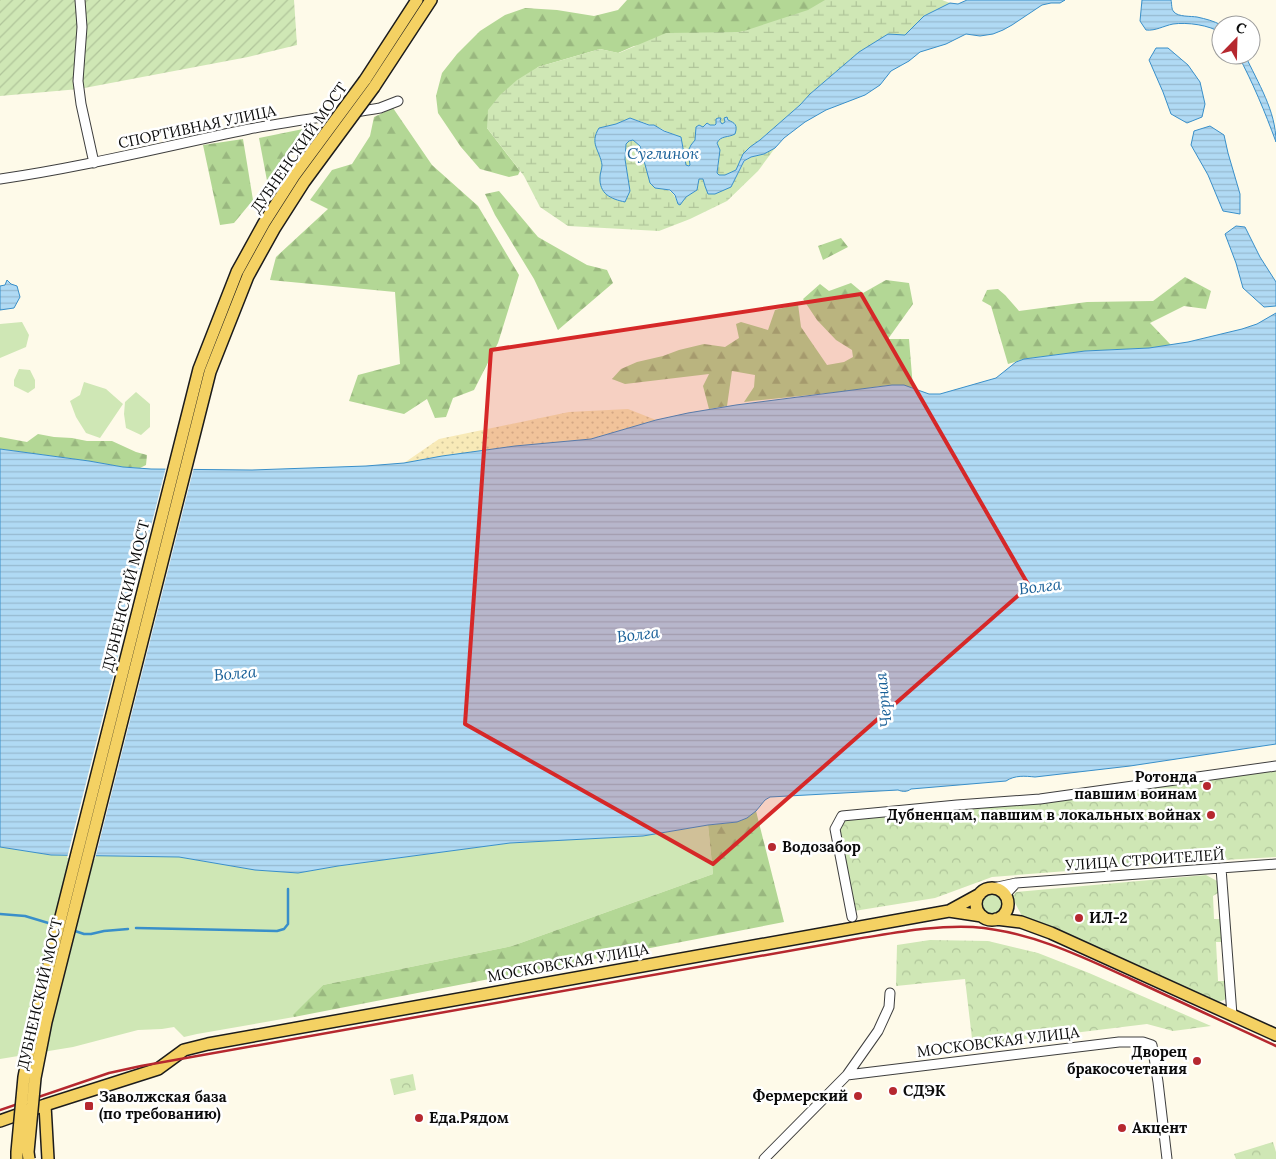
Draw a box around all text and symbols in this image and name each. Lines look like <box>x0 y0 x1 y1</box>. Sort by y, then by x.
north arrow <box>1211 15 1261 65</box>
text: С <box>1233 18 1249 38</box>
street label: ДУБНЕНСКИЙ МОСТ <box>246 78 351 217</box>
street label: СПОРТИВНАЯ УЛИЦА <box>116 100 278 153</box>
water label: Суглинок <box>627 143 699 163</box>
street label: ДУБНЕНСКИЙ МОСТ <box>97 518 154 674</box>
water label: Волга <box>1017 573 1063 599</box>
water label: Волга <box>615 621 661 647</box>
water label: Волга <box>213 661 257 685</box>
water label: Черная <box>870 672 896 728</box>
place label: Ротонда павшим воинам <box>1074 767 1197 803</box>
marker: Ротонда павшим воинам <box>1201 780 1213 792</box>
place label: Дубненцам, павшим в локальных войнах <box>887 805 1201 824</box>
marker: Дубненцам, павшим в локальных войнах <box>1205 809 1217 821</box>
place label: Водозабор <box>782 837 861 856</box>
marker: Водозабор <box>766 841 778 853</box>
street label: УЛИЦА СТРОИТЕЛЕЙ <box>1064 844 1225 875</box>
place label: ИЛ-2 <box>1089 908 1127 927</box>
marker: ИЛ-2 <box>1073 912 1085 924</box>
street label: ДУБНЕНСКИЙ МОСТ <box>13 916 66 1072</box>
street label: МОСКОВСКАЯ УЛИЦА <box>486 939 651 986</box>
street label: МОСКОВСКАЯ УЛИЦА <box>916 1022 1081 1061</box>
place label: Дворец бракосочетания <box>1067 1042 1187 1078</box>
marker: Дворец бракосочетания <box>1191 1055 1203 1067</box>
place label: СДЭК <box>903 1081 946 1100</box>
marker: СДЭК <box>887 1085 899 1097</box>
place label: Фермерский <box>753 1086 848 1105</box>
place label: Заволжская база (по требованию) <box>99 1087 227 1124</box>
marker: Фермерский <box>852 1090 864 1102</box>
marker: Заволжская база (по требованию) <box>83 1100 95 1112</box>
place label: Еда.Рядом <box>429 1108 509 1127</box>
marker: Еда.Рядом <box>413 1112 425 1124</box>
place label: Акцент <box>1132 1118 1187 1137</box>
marker: Акцент <box>1116 1122 1128 1134</box>

